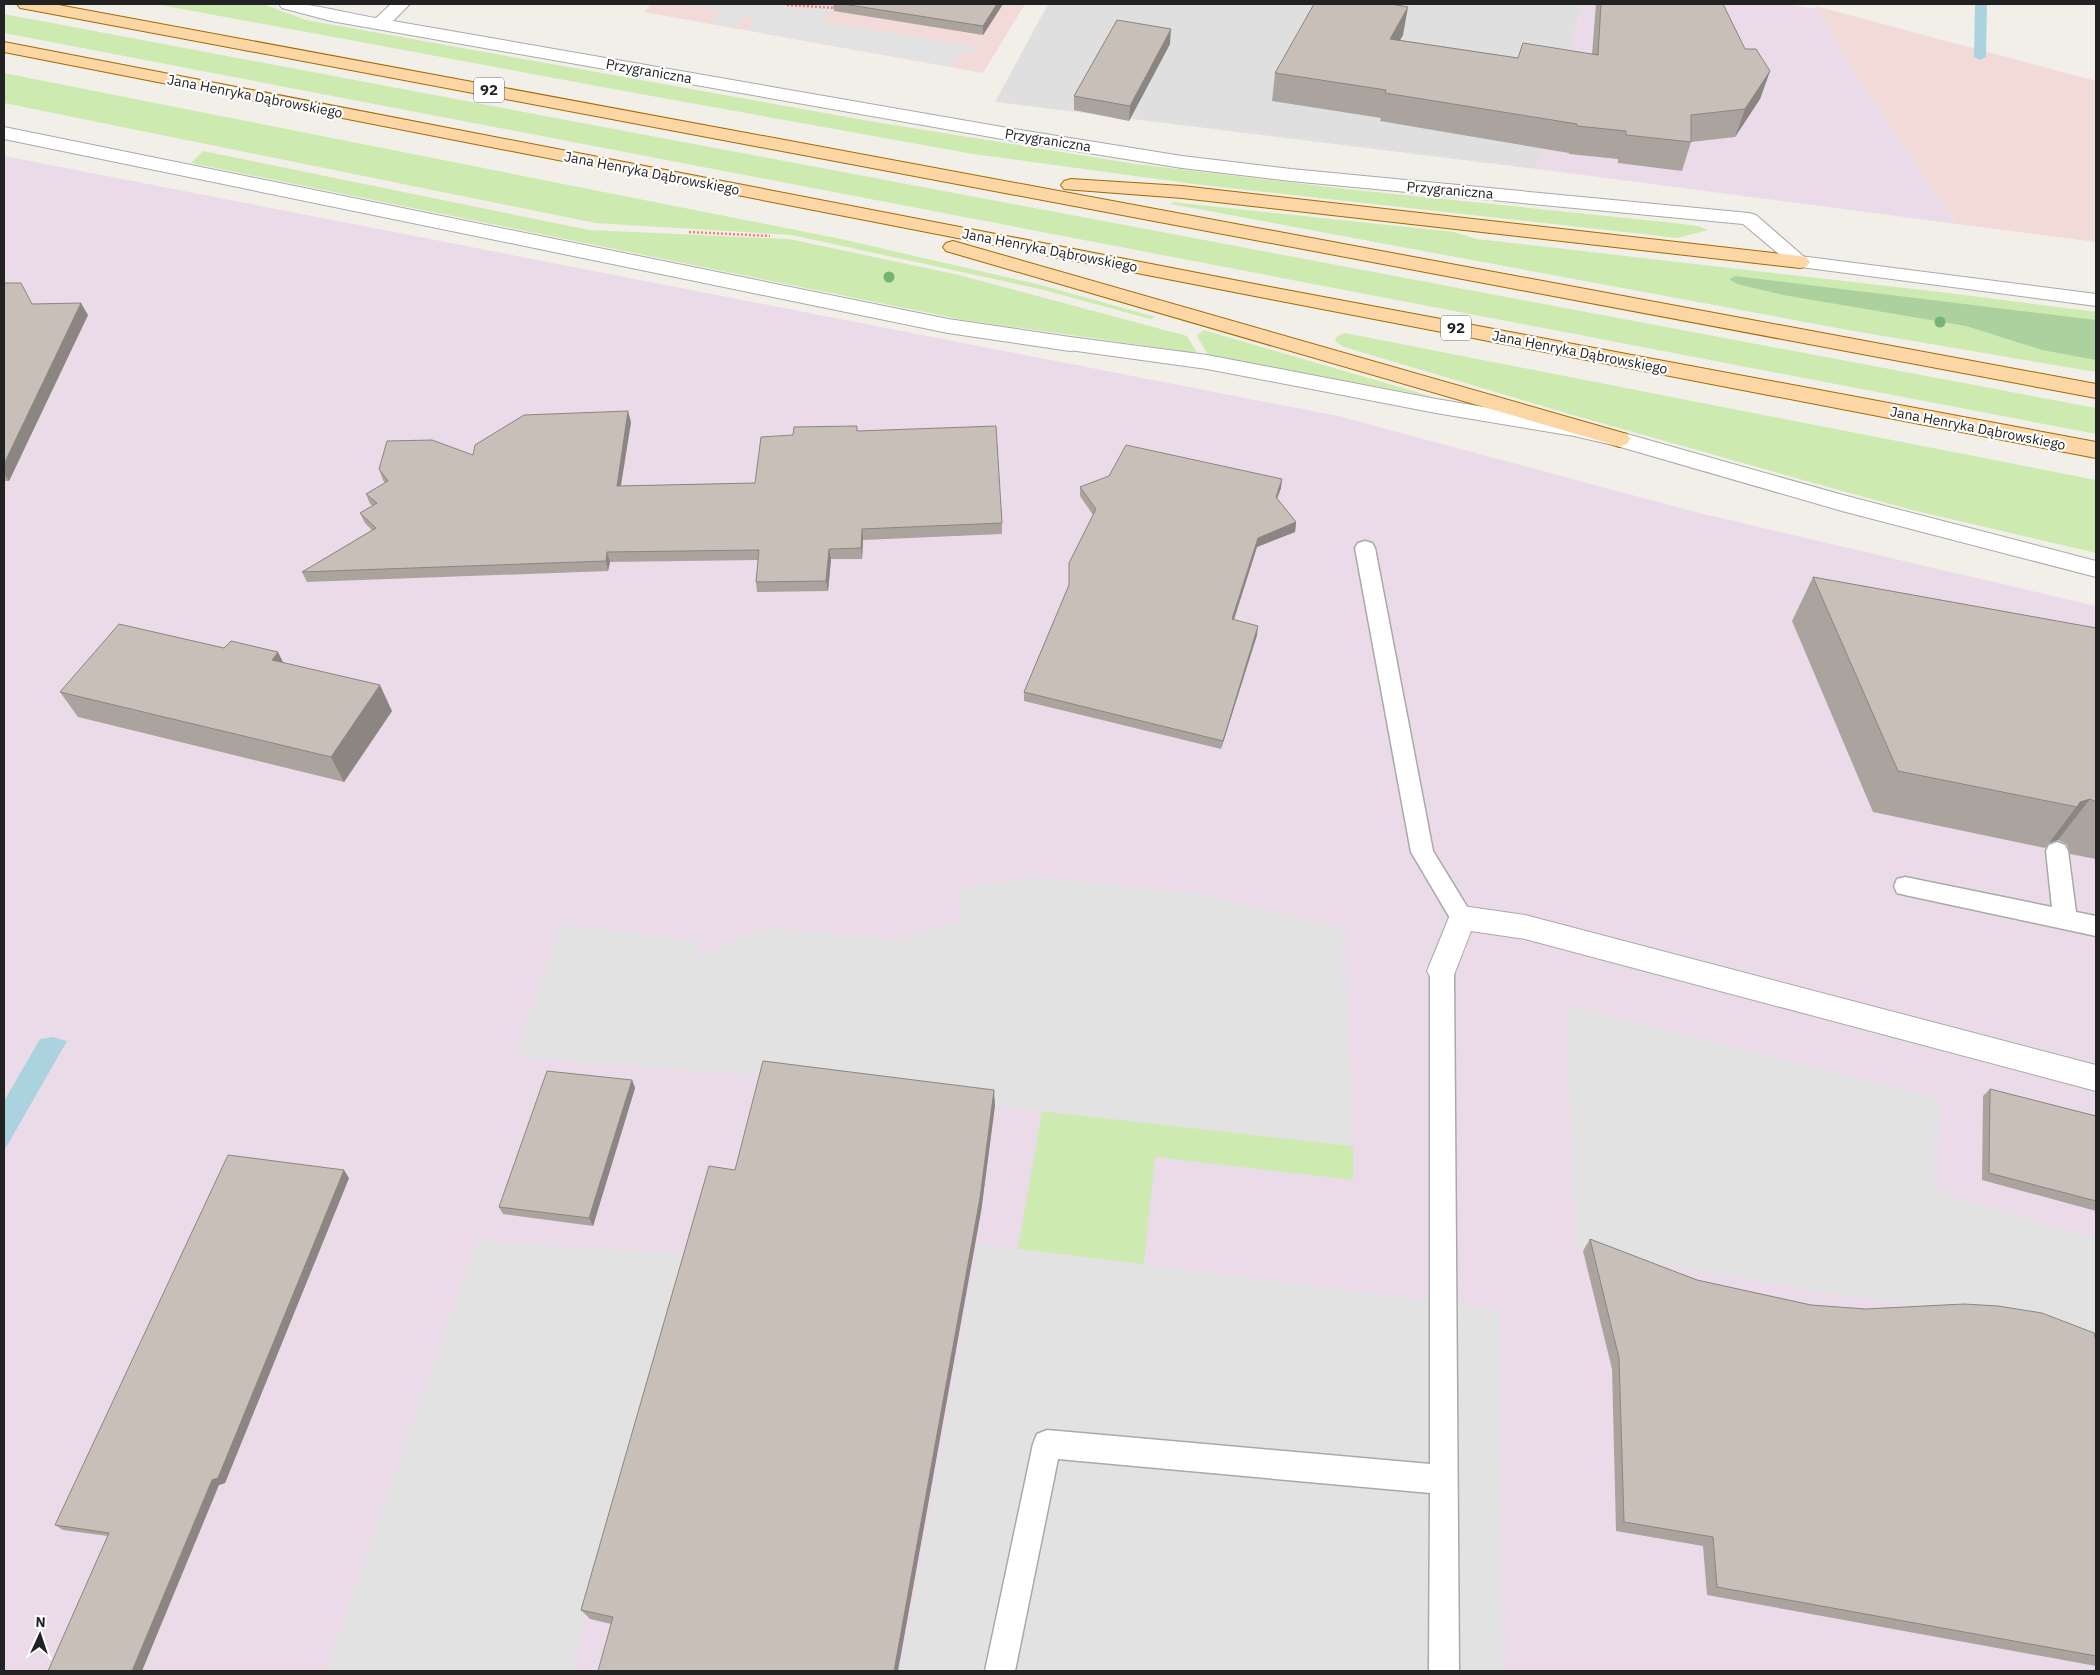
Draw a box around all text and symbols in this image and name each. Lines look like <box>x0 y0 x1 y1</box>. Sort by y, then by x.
street label: Przygraniczna <box>605 55 694 87</box>
street label: Jana Henryka Dąbrowskiego <box>166 70 344 122</box>
road number: 92 <box>474 78 504 102</box>
street label: Przygraniczna <box>1004 124 1093 156</box>
street label: Jana Henryka Dąbrowskiego <box>563 147 741 199</box>
street label: Przygraniczna <box>1406 177 1495 203</box>
street label: Jana Henryka Dąbrowskiego <box>961 224 1139 276</box>
road number: 92 <box>1441 316 1471 340</box>
street label: Jana Henryka Dąbrowskiego <box>1491 326 1669 378</box>
street label: Jana Henryka Dąbrowskiego <box>1889 402 2067 454</box>
north arrow <box>15 1610 65 1660</box>
text: N <box>35 1613 46 1631</box>

